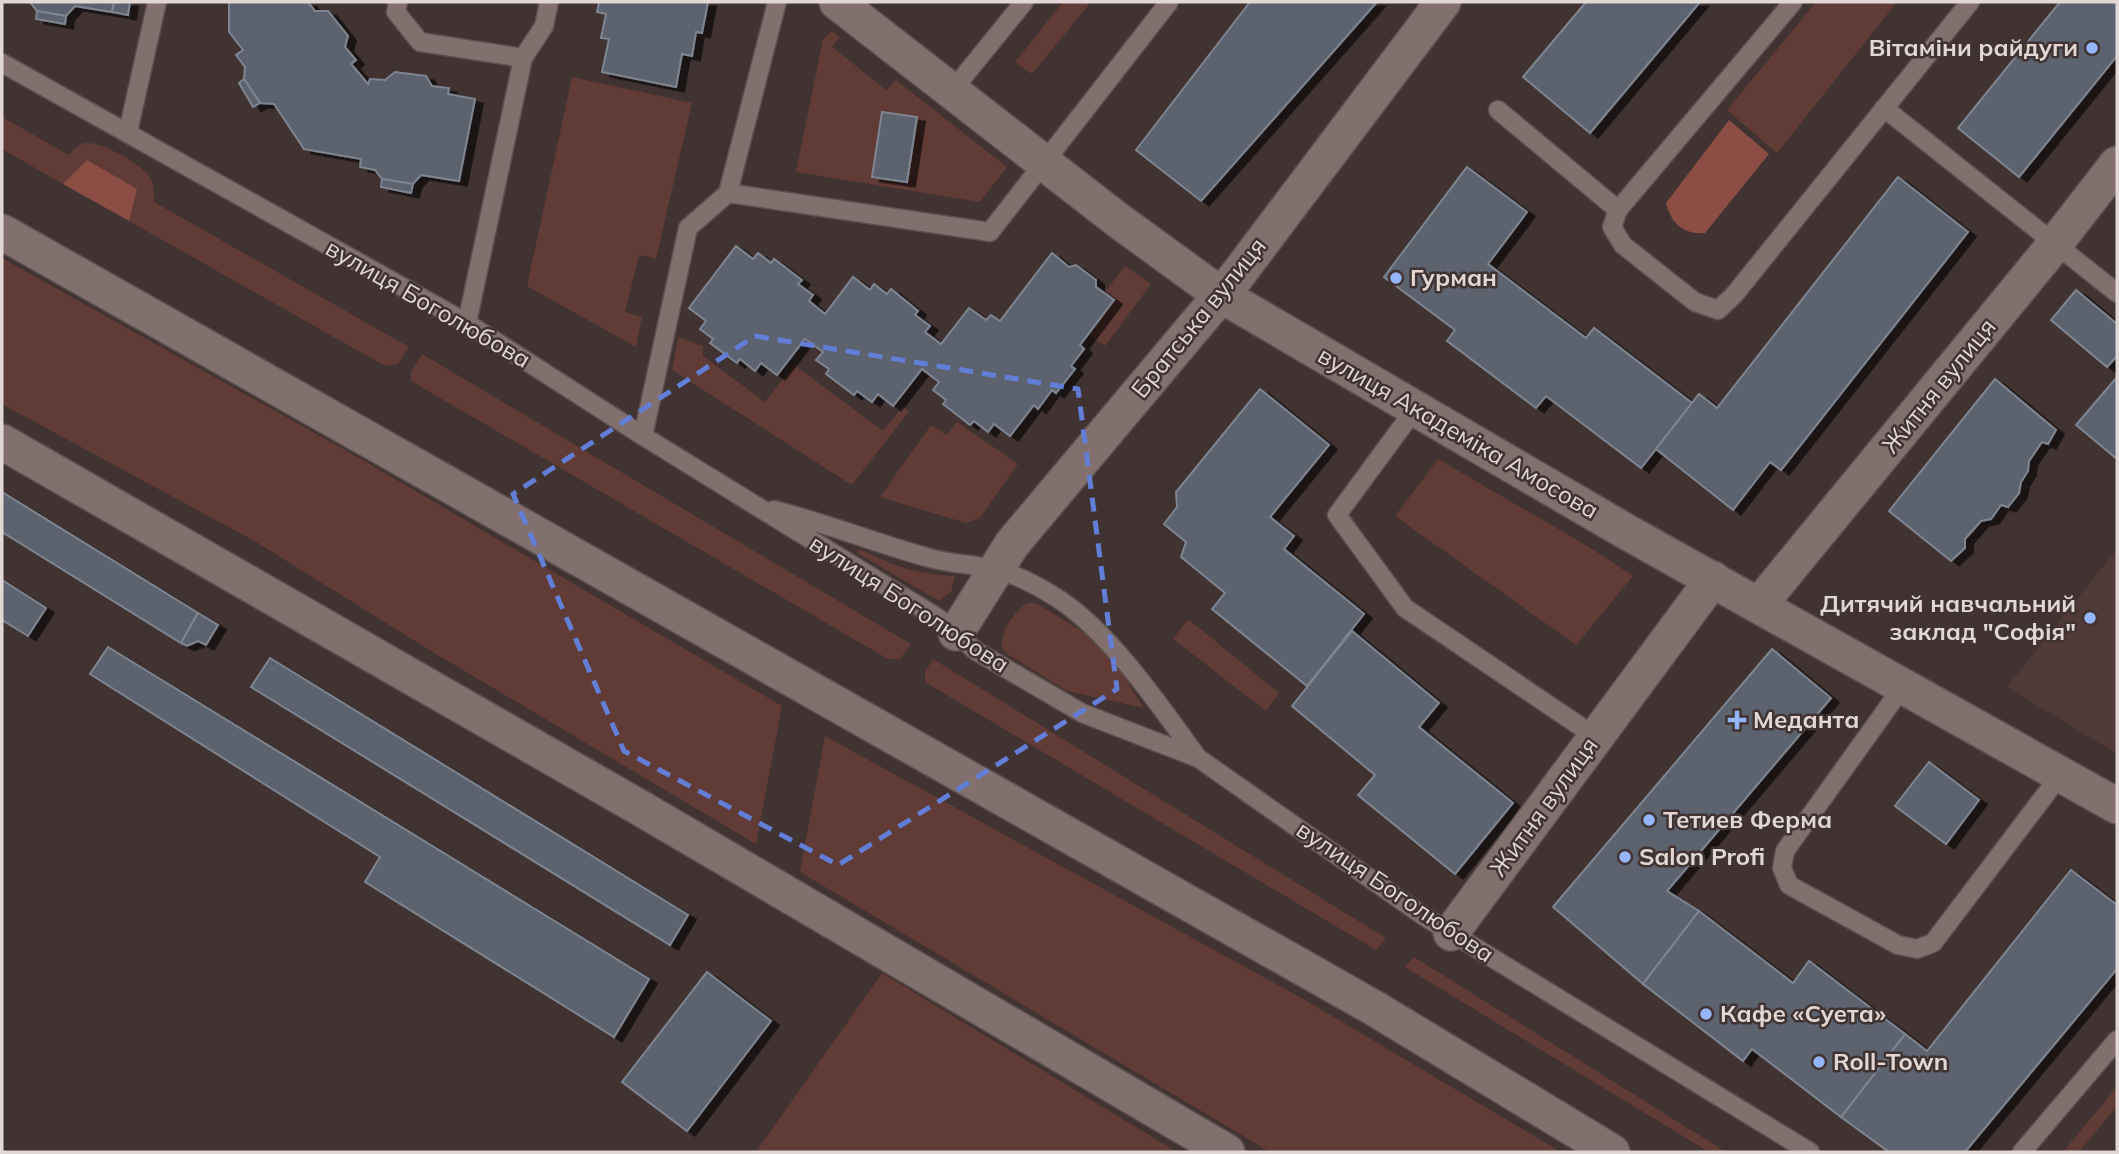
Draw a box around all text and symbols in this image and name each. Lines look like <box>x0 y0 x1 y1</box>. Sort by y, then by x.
place label: Вітаміни райдуги <box>1869 32 2078 62</box>
marker: Вітаміни райдуги <box>2084 40 2100 56</box>
street label: Братська вулиця <box>1124 231 1272 404</box>
street label: вулиця Боголюбова <box>321 232 536 374</box>
place label: Гурман <box>1410 262 1497 292</box>
marker: Гурман <box>1388 270 1404 286</box>
street label: Житня вулиця <box>1875 312 2002 459</box>
street label: вулиця Академіка Амосова <box>1313 339 1604 525</box>
street label: вулиця Боголюбова <box>804 528 1015 679</box>
place label: Дитячий навчальний заклад "Софія" <box>1820 588 2076 646</box>
marker: Дитячий навчальний заклад "Софія" <box>2082 610 2098 626</box>
place label: Меданта <box>1753 704 1859 734</box>
marker: Меданта <box>1727 710 1747 730</box>
street label: Житня вулиця <box>1483 731 1604 882</box>
place label: Тетиев Ферма <box>1663 804 1832 834</box>
marker: Тетиев Ферма <box>1641 812 1657 828</box>
street label: вулиця Боголюбова <box>1291 814 1500 968</box>
place label: Salon Profi <box>1639 841 1765 871</box>
marker: Salon Profi <box>1617 849 1633 865</box>
place label: Кафе «Суета» <box>1720 998 1886 1028</box>
marker: Кафе «Суета» <box>1698 1006 1714 1022</box>
place label: Roll-Town <box>1833 1046 1948 1076</box>
marker: Roll-Town <box>1811 1054 1827 1070</box>

